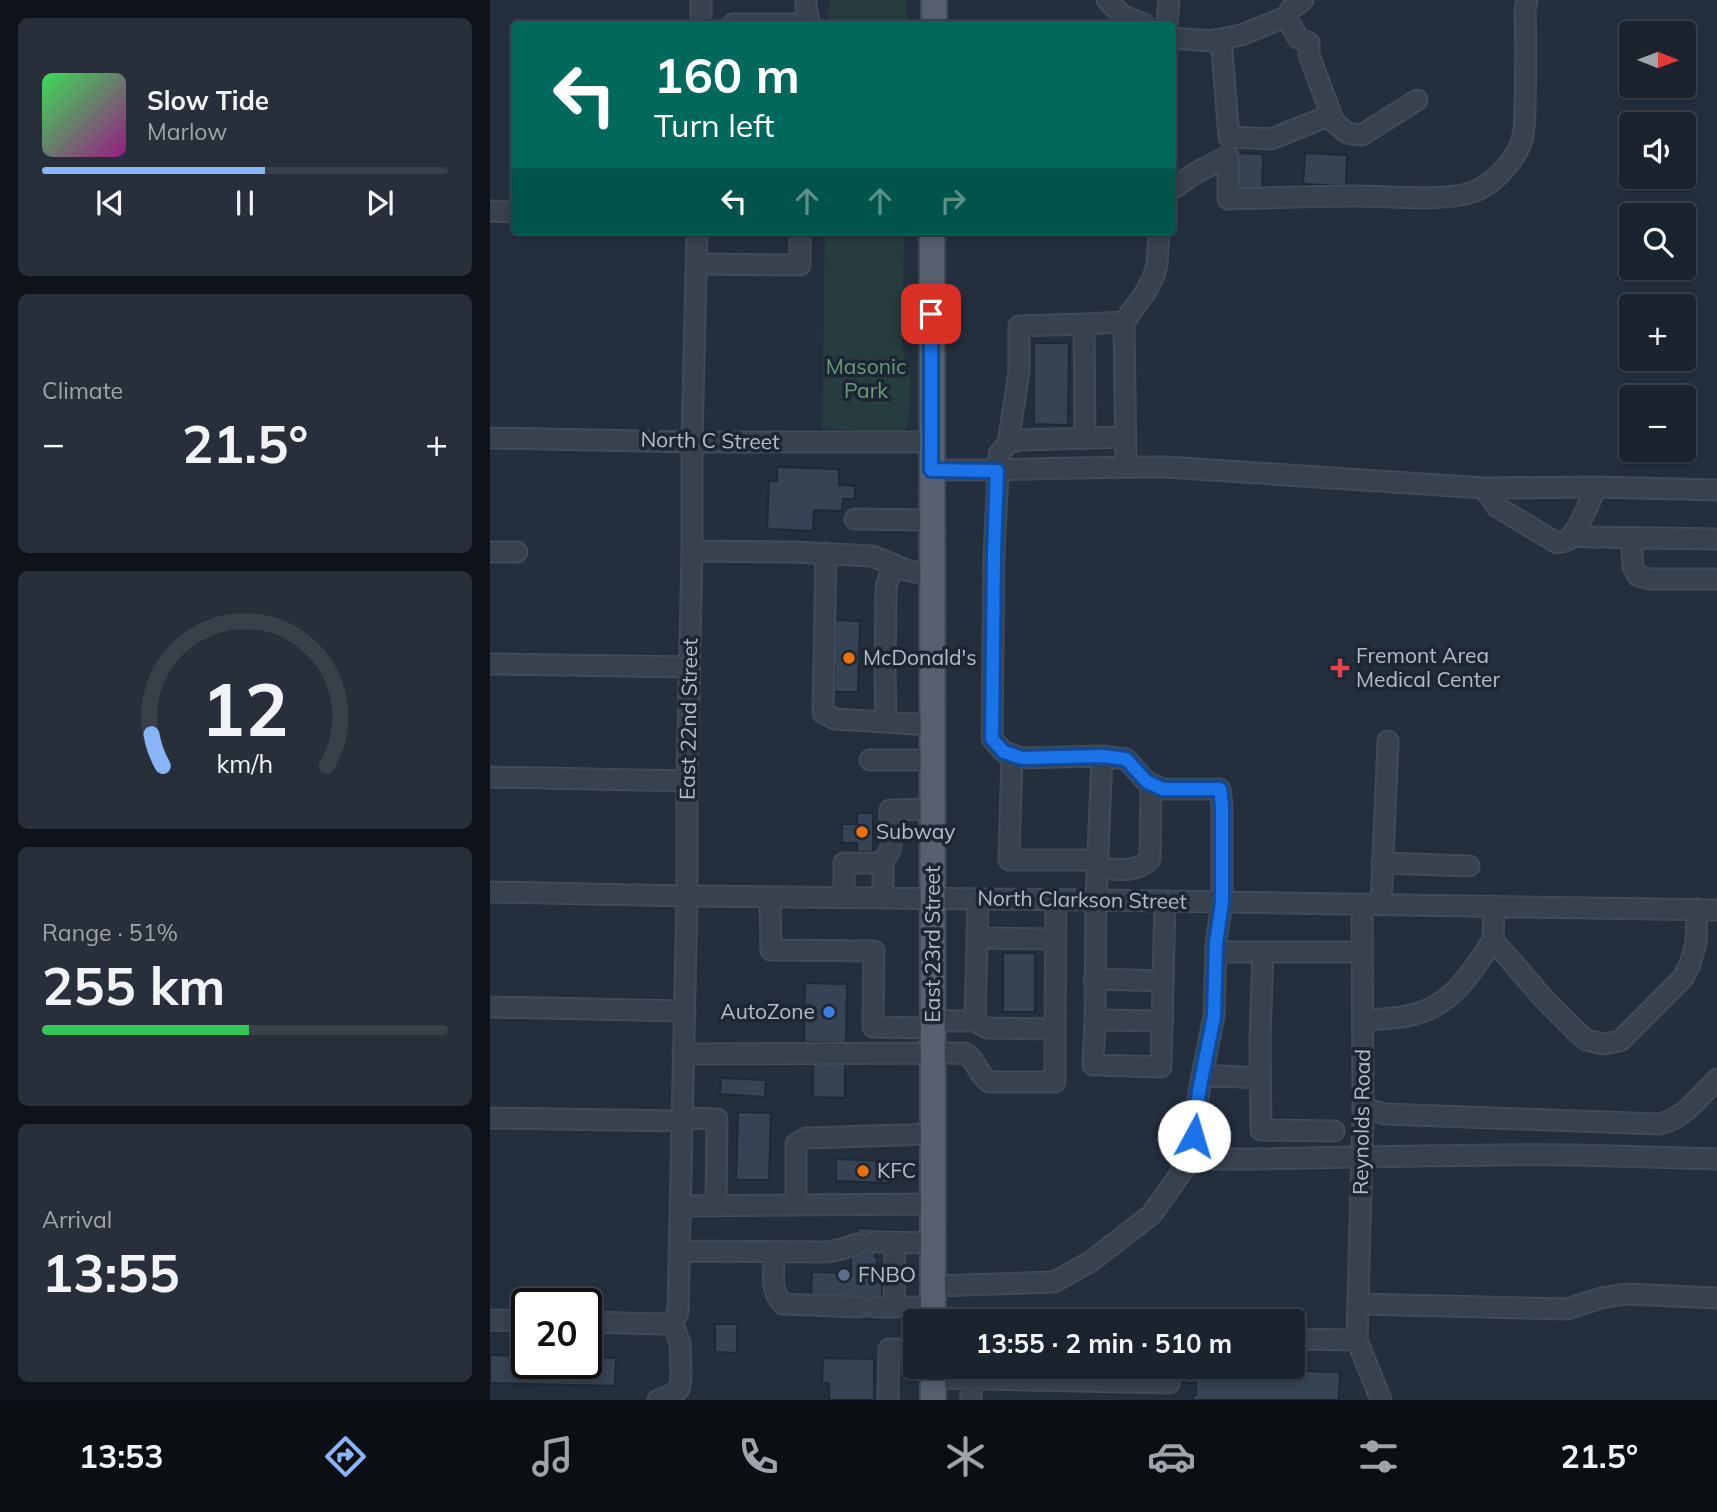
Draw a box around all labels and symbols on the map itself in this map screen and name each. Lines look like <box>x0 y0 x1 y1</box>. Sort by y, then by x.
north arrow <box>1619 21 1696 98</box>
pin <box>901 284 961 344</box>
park label: Masonic Park <box>826 353 906 403</box>
street label: North C Street <box>640 426 780 454</box>
street label: East 22nd Street <box>674 638 702 800</box>
place label: Fremont Area Medical Center <box>1356 642 1500 692</box>
place label: McDonald's <box>863 644 977 670</box>
marker: McDonald's <box>841 650 857 666</box>
marker: Fremont Area Medical Center <box>1330 658 1350 678</box>
place label: Subway <box>876 818 955 844</box>
marker: Subway <box>854 824 870 840</box>
street label: East 23rd Street <box>919 866 945 1022</box>
street label: North Clarkson Street <box>977 884 1187 914</box>
place label: AutoZone <box>720 998 815 1024</box>
marker: AutoZone <box>821 1004 837 1020</box>
street label: Reynolds Road <box>1347 1049 1375 1195</box>
position arrow <box>1157 1099 1231 1173</box>
place label: KFC <box>877 1157 916 1183</box>
marker: KFC <box>855 1163 871 1179</box>
place label: FNBO <box>858 1261 916 1287</box>
marker: FNBO <box>836 1267 852 1283</box>
speed limit sign: 20 <box>511 1288 602 1379</box>

